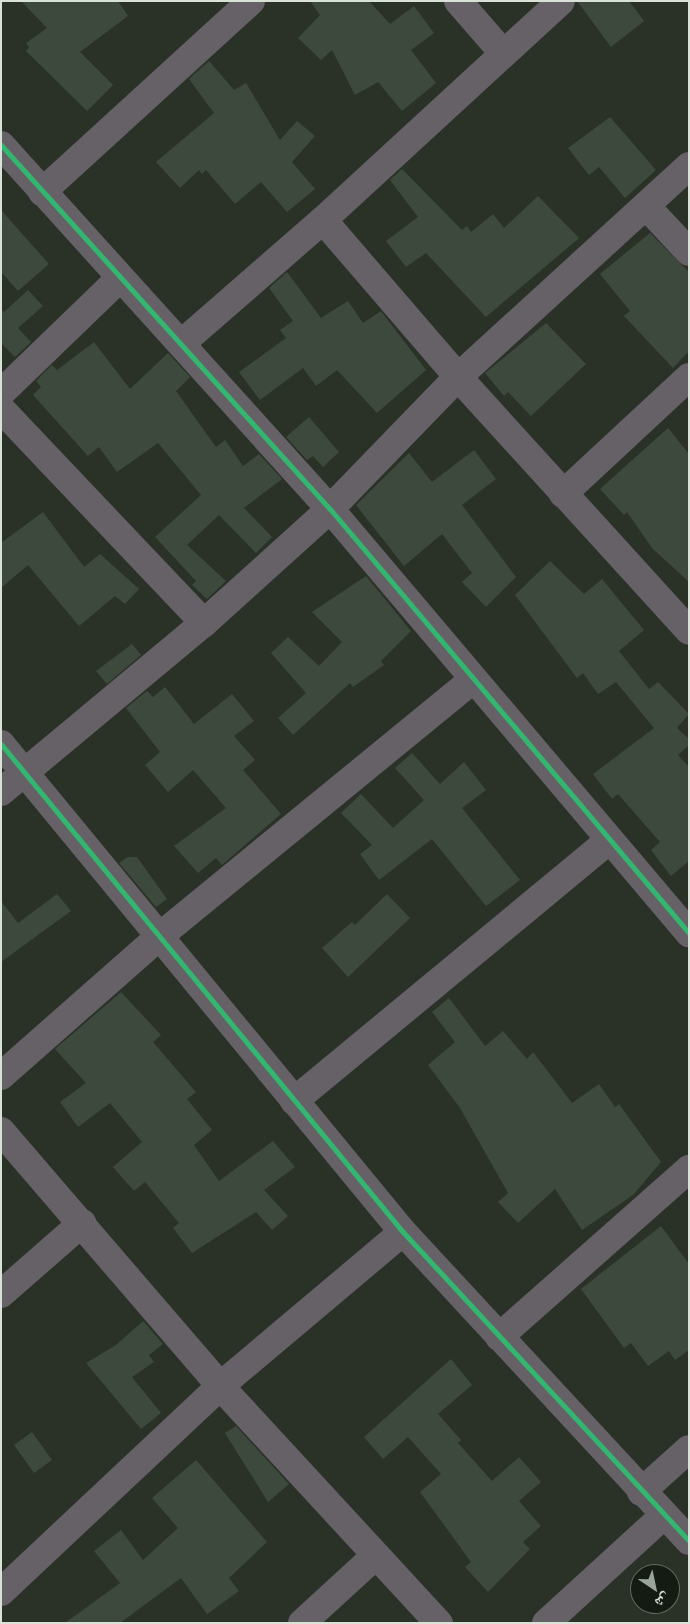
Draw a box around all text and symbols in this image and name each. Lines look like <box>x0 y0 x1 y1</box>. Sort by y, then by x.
north arrow <box>630 1564 680 1614</box>
text: ش <box>652 1590 674 1612</box>

